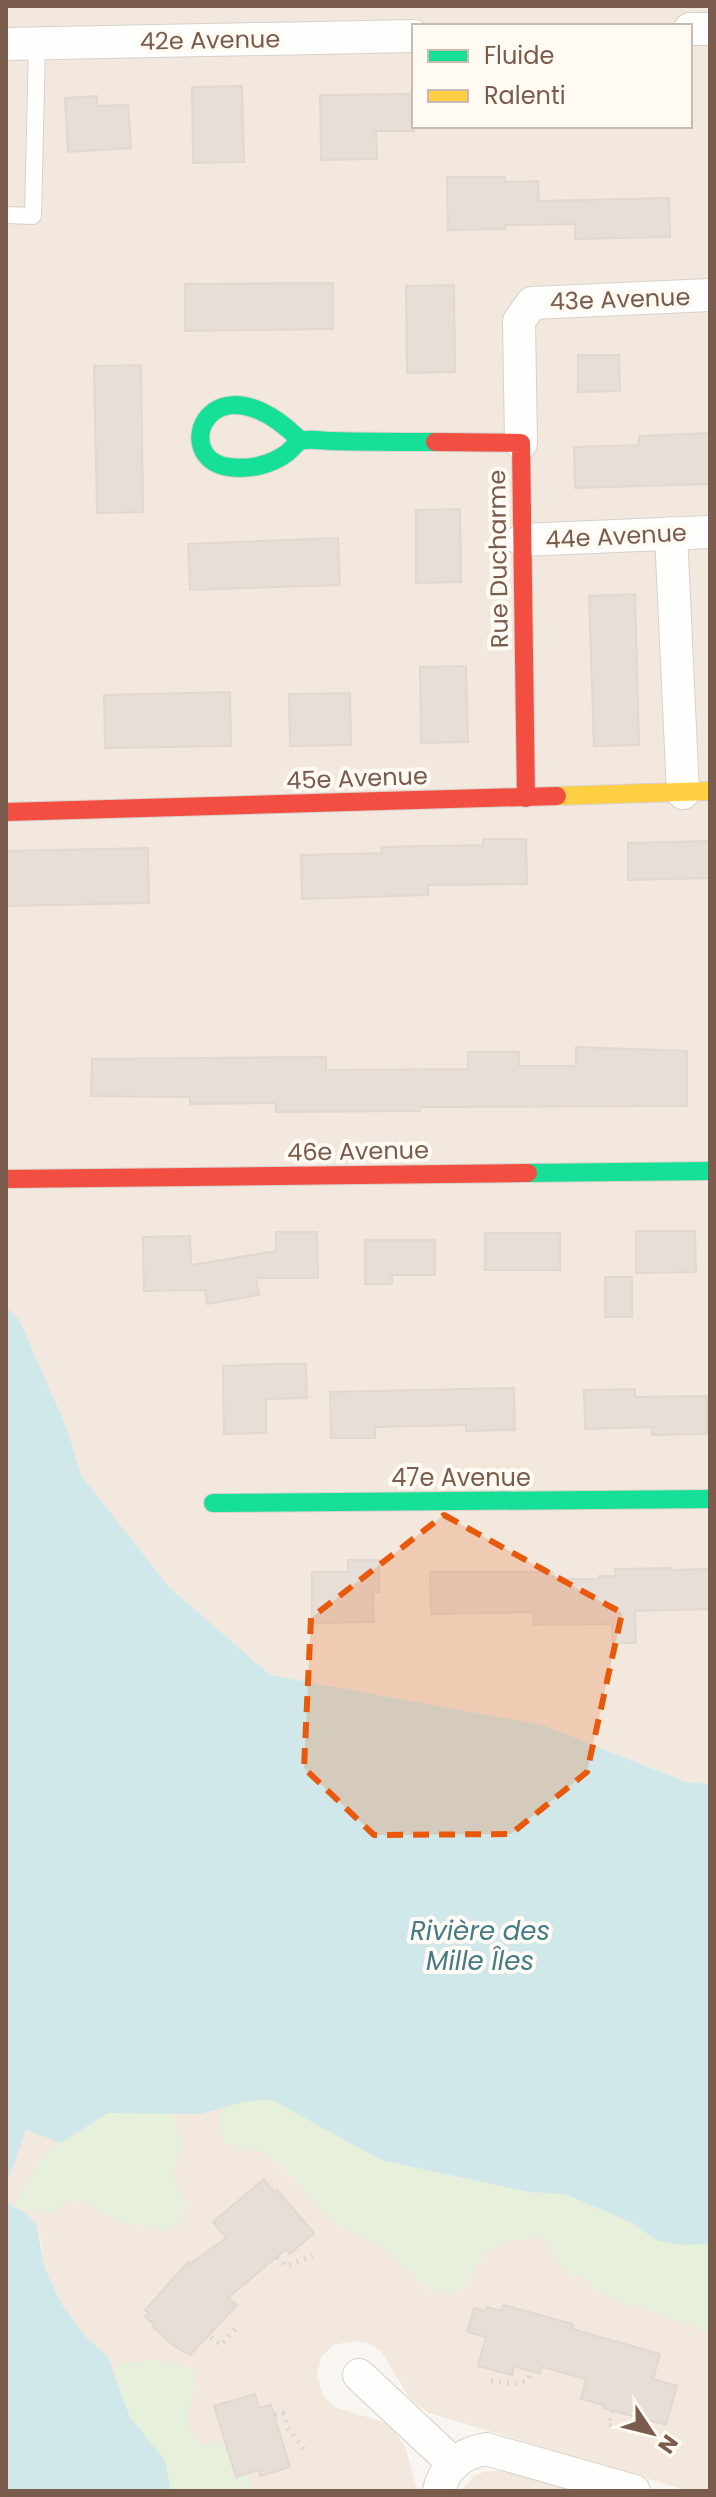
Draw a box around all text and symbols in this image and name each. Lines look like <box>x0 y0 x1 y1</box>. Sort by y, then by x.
street label: 42e Avenue <box>140 22 280 58</box>
legend <box>412 24 692 128</box>
text: Fluide <box>484 39 554 72</box>
text: Ralenti <box>484 79 566 112</box>
street label: 43e Avenue <box>549 280 691 318</box>
street label: Rue Ducharme <box>480 470 516 648</box>
street label: 44e Avenue <box>544 516 688 556</box>
street label: 45e Avenue <box>286 759 428 797</box>
street label: 46e Avenue <box>287 1133 429 1169</box>
street label: 47e Avenue <box>391 1461 531 1494</box>
water label: Rivière des Mille Îles <box>410 1913 550 1979</box>
north arrow <box>612 2393 692 2473</box>
text: N <box>651 2429 685 2460</box>

